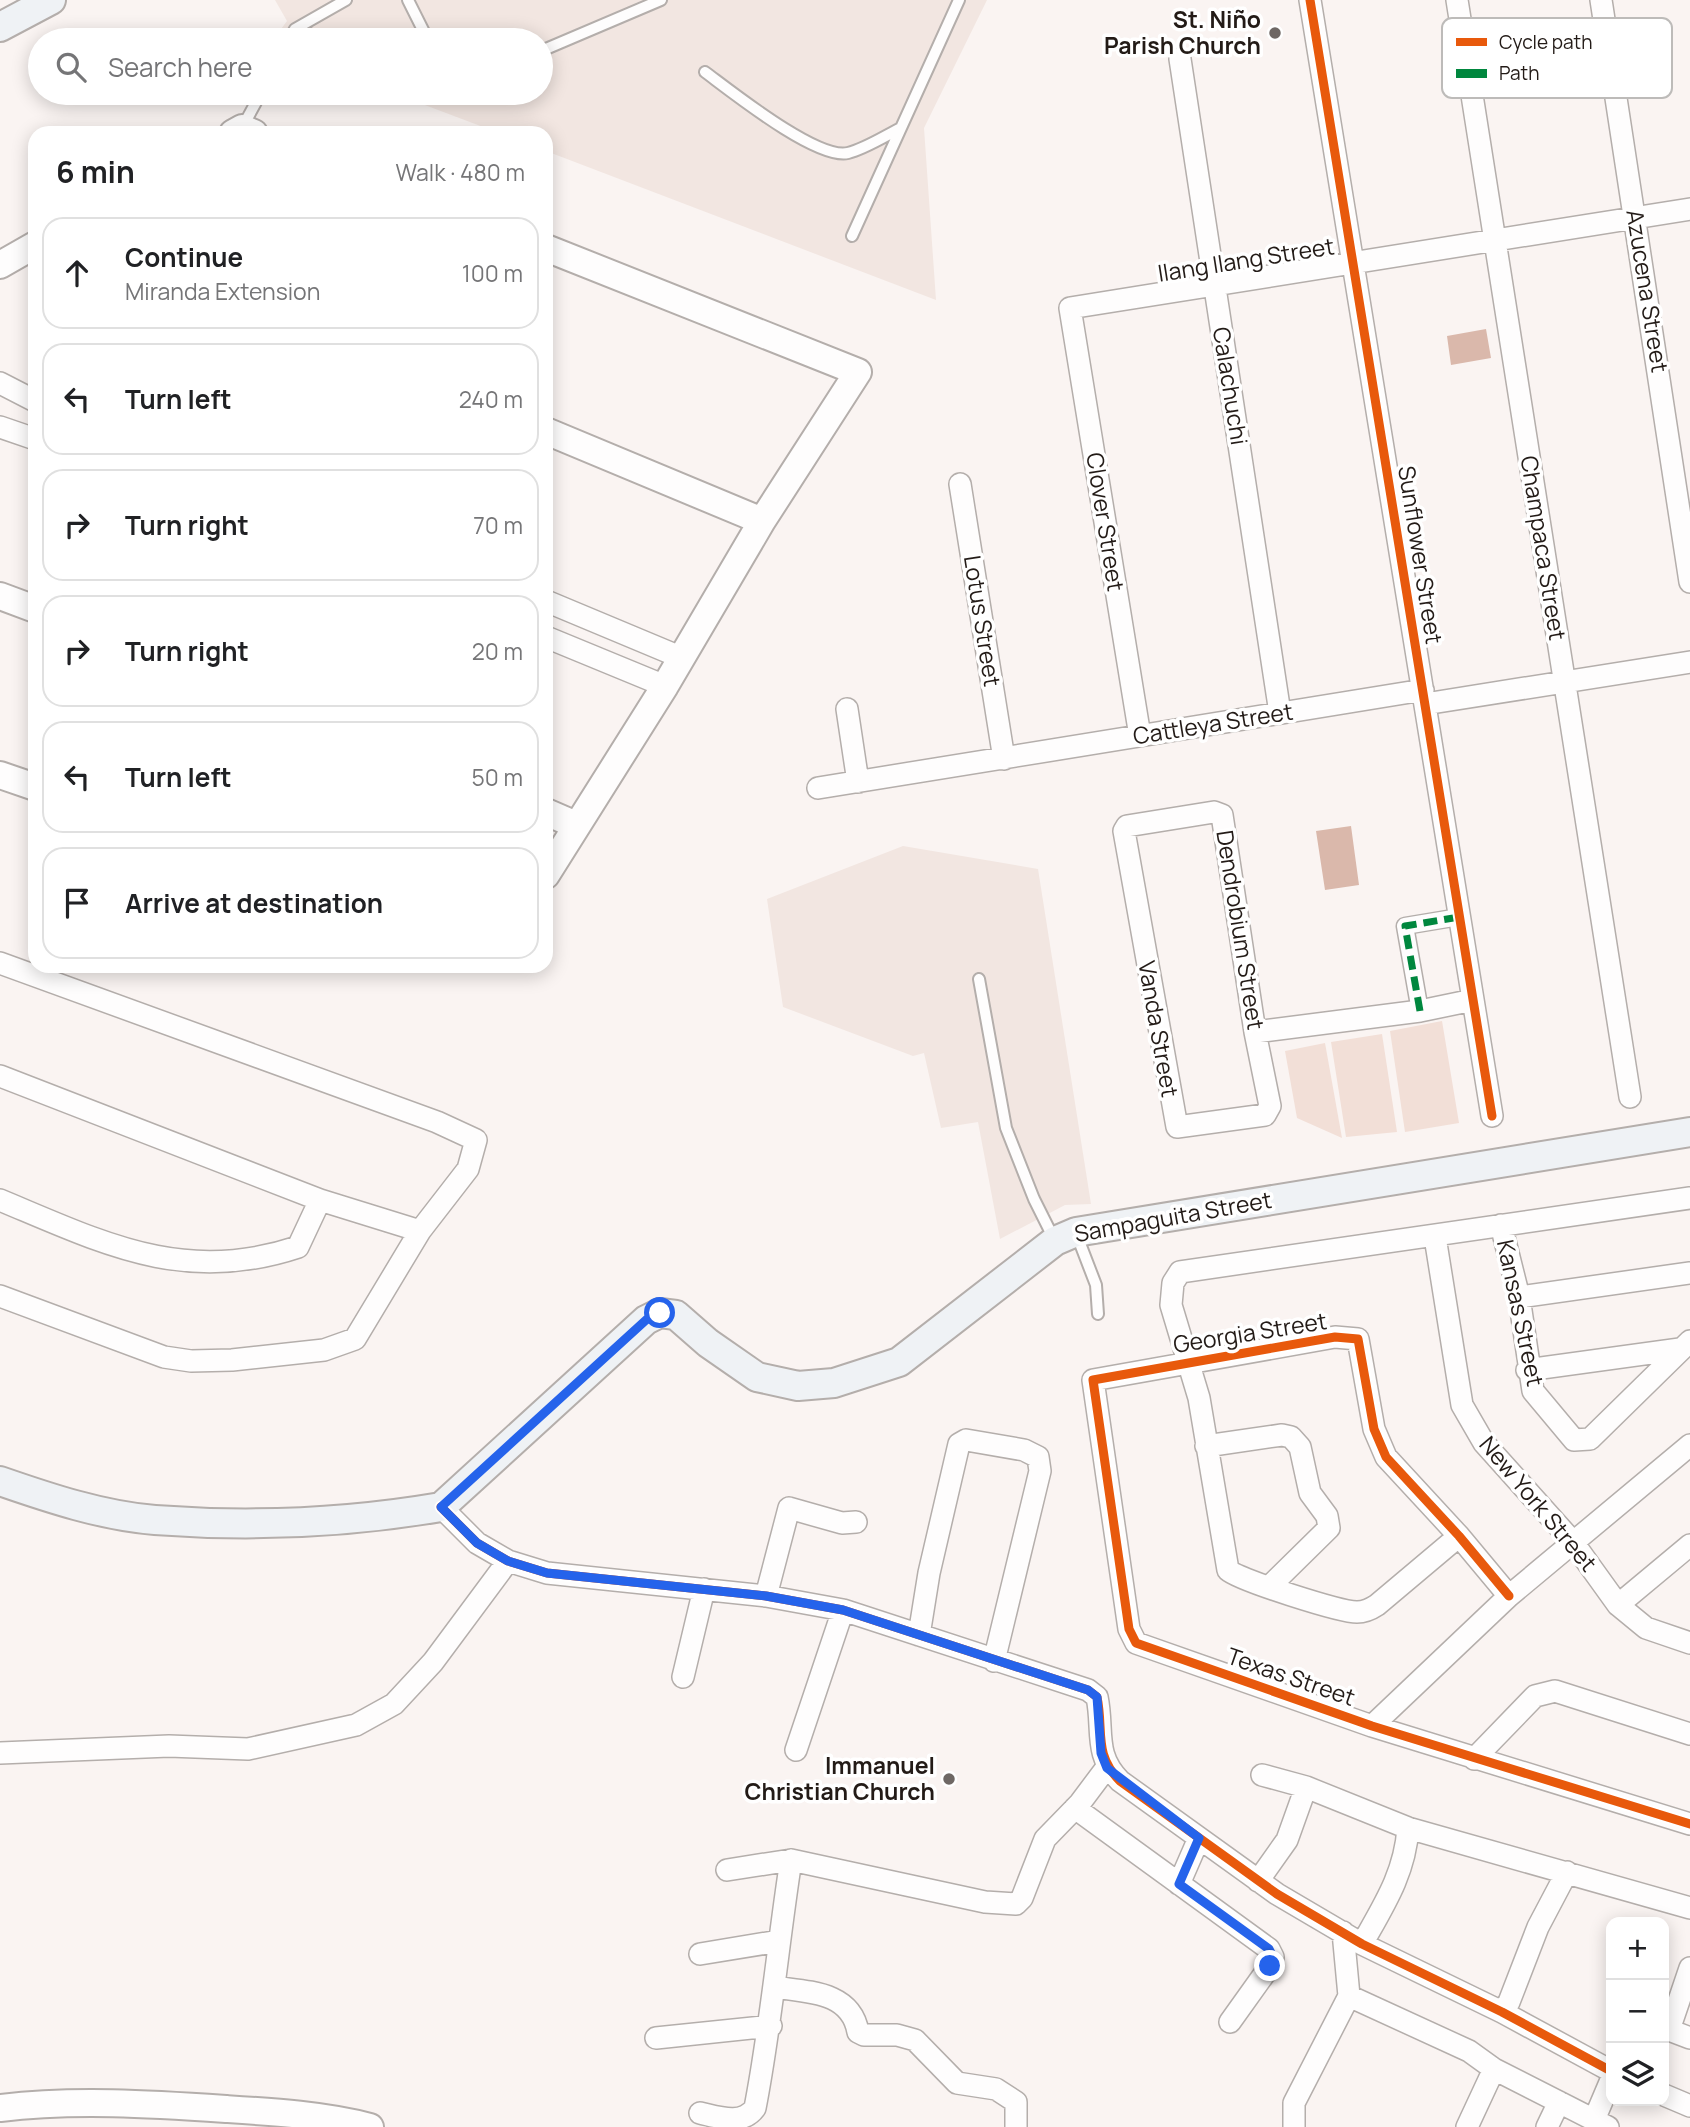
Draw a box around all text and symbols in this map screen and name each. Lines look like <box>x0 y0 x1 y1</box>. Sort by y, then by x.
place label: St. Niño Parish Church <box>1104 3 1261 61</box>
legend <box>1442 18 1672 98</box>
marker: St. Niño Parish Church <box>1267 25 1283 41</box>
search box <box>28 28 553 105</box>
text: Cycle path <box>1499 29 1593 55</box>
icon: search <box>52 48 90 86</box>
text: Search here <box>108 49 253 85</box>
text: Path <box>1499 60 1539 86</box>
text: 6 min <box>56 151 135 192</box>
text: Walk · 480 m <box>396 156 525 188</box>
street label: Azucena Street <box>1619 207 1677 375</box>
street label: Ilang Ilang Street <box>1155 229 1336 289</box>
text: Continue <box>125 239 243 275</box>
icon: ahead <box>58 254 96 292</box>
text: 100 m <box>462 257 523 289</box>
text: Miranda Extension <box>125 275 320 307</box>
street label: Calachuchi <box>1206 324 1256 447</box>
icon: left <box>58 380 96 418</box>
text: Turn left <box>125 381 232 417</box>
text: 240 m <box>459 383 523 415</box>
street label: Clover Street <box>1079 450 1133 594</box>
street label: Champaca Street <box>1514 453 1574 642</box>
street label: Sunflower Street <box>1391 463 1451 646</box>
icon: right <box>58 506 96 544</box>
text: Turn right <box>125 507 249 543</box>
text: 70 m <box>473 509 523 541</box>
street label: Lotus Street <box>957 553 1009 689</box>
icon: right <box>58 632 96 670</box>
text: Turn right <box>125 633 249 669</box>
text: 20 m <box>472 635 523 667</box>
street label: Cattleya Street <box>1131 695 1295 751</box>
icon: left <box>58 758 96 796</box>
text: Turn left <box>125 759 232 795</box>
text: 50 m <box>472 761 523 793</box>
street label: Dendrobium Street <box>1209 828 1273 1032</box>
icon: arrive <box>58 884 96 922</box>
text: Arrive at destination <box>125 885 383 921</box>
street label: Vanda Street <box>1131 958 1187 1099</box>
street label: Sampaguita Street <box>1072 1183 1274 1249</box>
street label: Kansas Street <box>1490 1237 1552 1389</box>
route start <box>644 1297 675 1328</box>
street label: Georgia Street <box>1171 1304 1329 1360</box>
street label: New York Street <box>1473 1429 1605 1578</box>
street label: Texas Street <box>1223 1639 1360 1713</box>
place label: Immanuel Christian Church <box>745 1749 935 1807</box>
marker: Immanuel Christian Church <box>941 1771 957 1787</box>
map controls <box>1606 1917 1669 2106</box>
button: + <box>1606 1917 1669 1980</box>
route end <box>1254 1950 1285 1981</box>
button: − <box>1606 1980 1669 2043</box>
button: layers <box>1606 2043 1669 2106</box>

